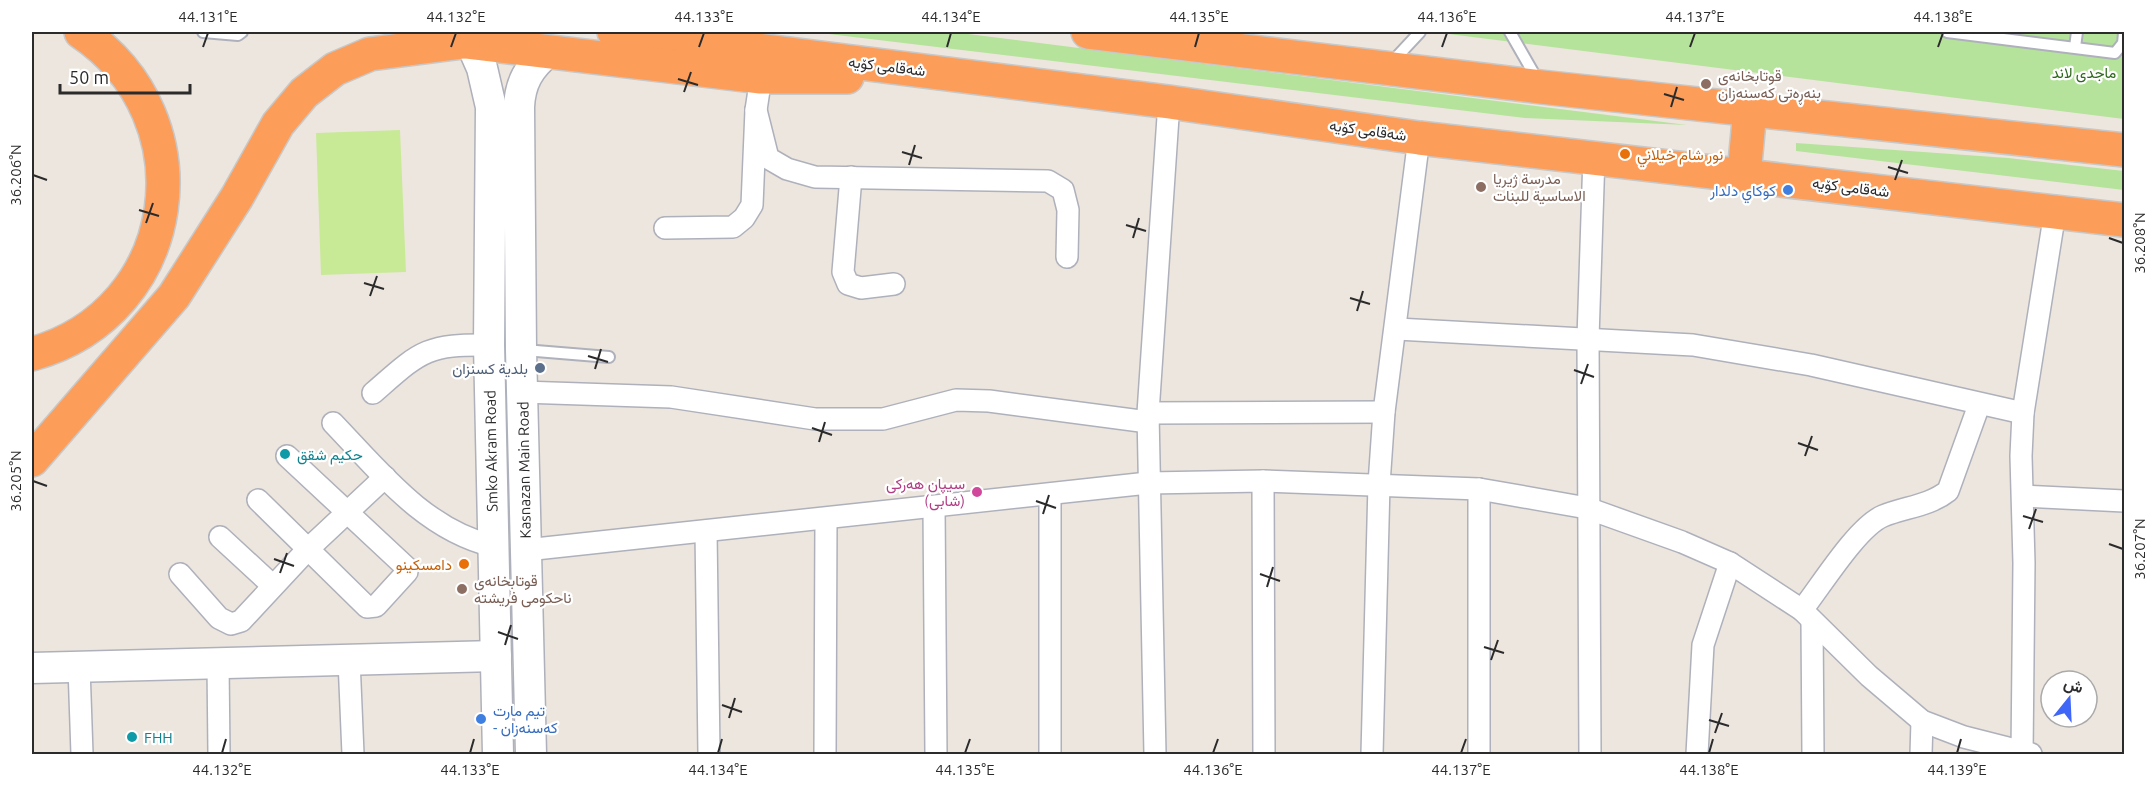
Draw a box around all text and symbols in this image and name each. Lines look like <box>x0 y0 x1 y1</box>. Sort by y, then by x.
text: 44.131°E <box>178 8 238 25</box>
text: 44.132°E <box>426 8 486 25</box>
text: 44.133°E <box>674 8 734 25</box>
text: 44.134°E <box>921 8 981 25</box>
text: 44.135°E <box>1169 8 1229 25</box>
text: 44.136°E <box>1417 8 1477 25</box>
text: 44.137°E <box>1665 8 1725 25</box>
text: 44.138°E <box>1913 8 1973 25</box>
street label: شەقامی کۆیە <box>847 53 927 81</box>
scale bar <box>60 57 190 95</box>
park label: ماجدی لاند <box>2052 64 2116 83</box>
text: 50 m <box>69 67 109 87</box>
place label: قوتابخانەی بنەڕەتی کەسنەزان <box>1718 67 1821 105</box>
marker: قوتابخانەی بنەڕەتی کەسنەزان <box>1699 77 1713 91</box>
street label: شەقامی کۆیە <box>1328 116 1408 146</box>
text: 36.206°N <box>7 144 24 206</box>
place label: نور شام خيلاني <box>1637 146 1723 168</box>
marker: نور شام خيلاني <box>1618 147 1632 161</box>
place label: مدرسة ژيريا الاساسية للبنات <box>1493 170 1586 205</box>
street label: شەقامی کۆیە <box>1811 174 1891 202</box>
marker: مدرسة ژيريا الاساسية للبنات <box>1474 180 1488 194</box>
place label: كوكاي دلدار <box>1709 182 1776 204</box>
marker: كوكاي دلدار <box>1781 183 1795 197</box>
text: 36.208°N <box>2131 212 2148 274</box>
place label: بلدية كسنزان <box>452 360 528 378</box>
marker: بلدية كسنزان <box>533 361 547 375</box>
street label: Smko Akram Road <box>481 390 501 512</box>
street label: Kasnazan Main Road <box>514 401 534 539</box>
place label: حكيم شقق <box>297 446 363 465</box>
marker: حكيم شقق <box>278 447 292 461</box>
text: 36.205°N <box>7 450 24 512</box>
place label: سیپان هەرکی (شابی) <box>886 475 965 511</box>
marker: سیپان هەرکی (شابی) <box>970 485 984 499</box>
text: 36.207°N <box>2131 518 2148 580</box>
place label: دامسكينو <box>396 556 452 574</box>
marker: دامسكينو <box>457 557 471 571</box>
place label: قوتابخانەی ناحکومی فریشتە <box>474 572 572 608</box>
marker: قوتابخانەی ناحکومی فریشتە <box>455 582 469 596</box>
north arrow <box>2039 669 2099 729</box>
text: ش <box>2061 673 2086 697</box>
place label: تیم مارت - کەسنەزان <box>493 702 558 737</box>
marker: تیم مارت - کەسنەزان <box>474 712 488 726</box>
place label: FHH <box>144 729 173 746</box>
marker: FHH <box>125 730 139 744</box>
text: 44.132°E <box>192 761 252 778</box>
text: 44.133°E <box>440 761 500 778</box>
text: 44.134°E <box>688 761 748 778</box>
text: 44.135°E <box>935 761 995 778</box>
text: 44.136°E <box>1183 761 1243 778</box>
text: 44.137°E <box>1431 761 1491 778</box>
text: 44.138°E <box>1679 761 1739 778</box>
text: 44.139°E <box>1927 761 1987 778</box>

